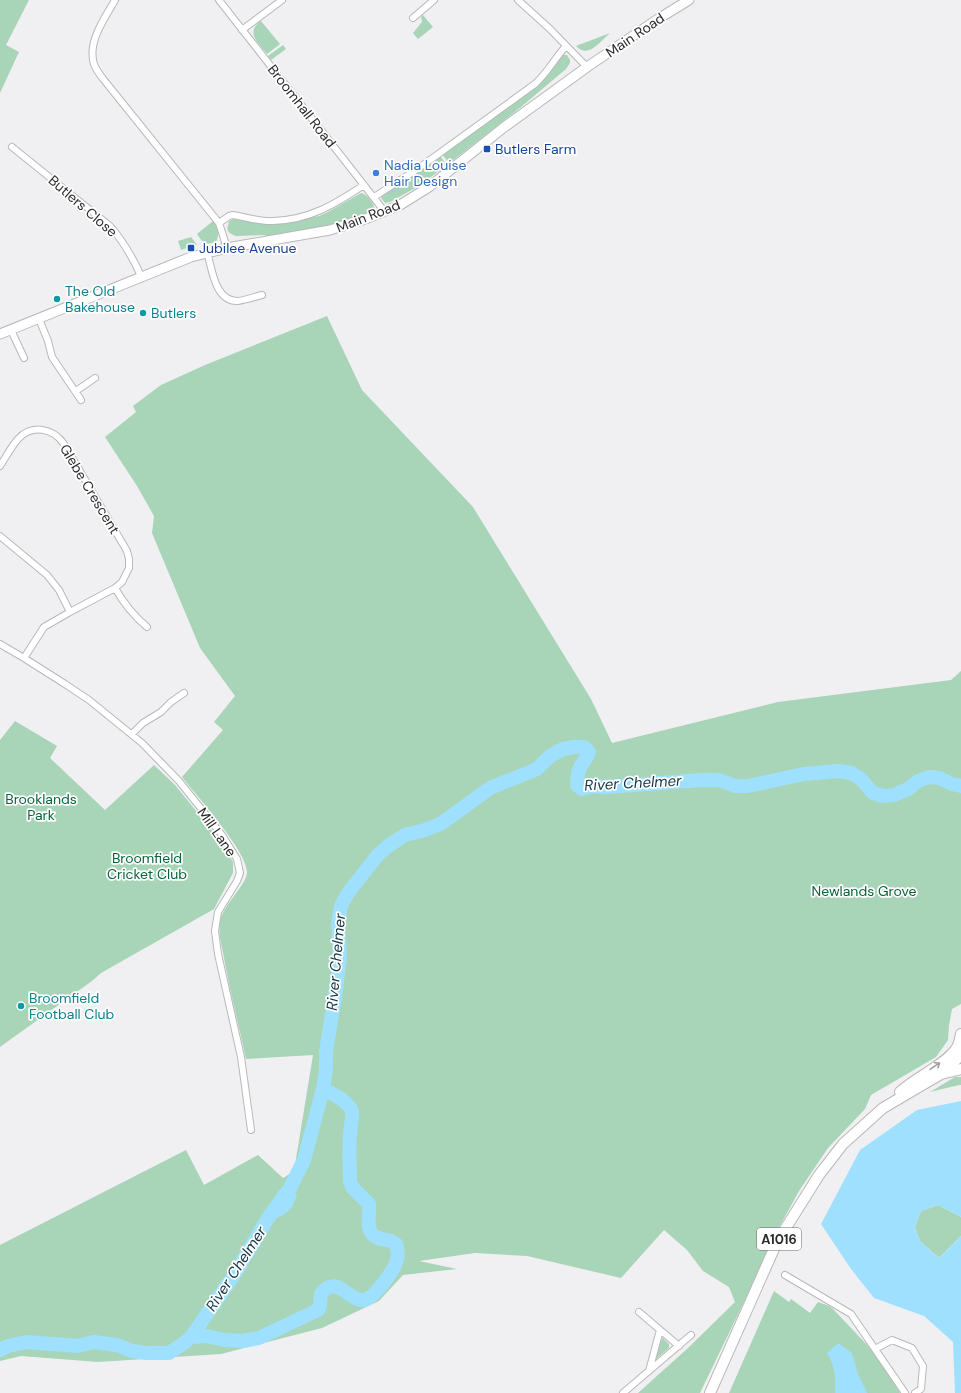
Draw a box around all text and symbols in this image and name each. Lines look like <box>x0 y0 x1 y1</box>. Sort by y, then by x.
street label: Main Road <box>602 9 668 61</box>
street label: Broomhall Road <box>264 61 340 151</box>
place label: Butlers Farm <box>495 140 576 158</box>
marker: Butlers Farm <box>482 144 492 154</box>
place label: Nadia Louise Hair Design <box>384 156 467 190</box>
marker: Nadia Louise Hair Design <box>371 168 381 178</box>
street label: Butlers Close <box>45 171 121 241</box>
street label: Main Road <box>333 196 403 236</box>
place label: Jubilee Avenue <box>199 239 297 257</box>
marker: Jubilee Avenue <box>186 243 196 253</box>
place label: The Old Bakehouse <box>65 282 135 316</box>
marker: The Old Bakehouse <box>52 294 62 304</box>
place label: Butlers <box>151 304 196 322</box>
marker: Butlers <box>138 308 148 318</box>
street label: Glebe Crescent <box>56 441 124 537</box>
water label: River Chelmer <box>584 770 683 796</box>
park label: Brooklands Park <box>5 790 77 824</box>
street label: Mill Lane <box>194 804 240 860</box>
park label: Broomfield Cricket Club <box>107 849 187 883</box>
park label: Newlands Grove <box>812 882 916 900</box>
water label: River Chelmer <box>322 912 350 1011</box>
place label: Broomfield Football Club <box>29 989 115 1023</box>
marker: Broomfield Football Club <box>16 1001 26 1011</box>
one-way arrow <box>929 1062 940 1070</box>
water label: River Chelmer <box>201 1222 271 1315</box>
road number: A1016 <box>757 1228 801 1250</box>

